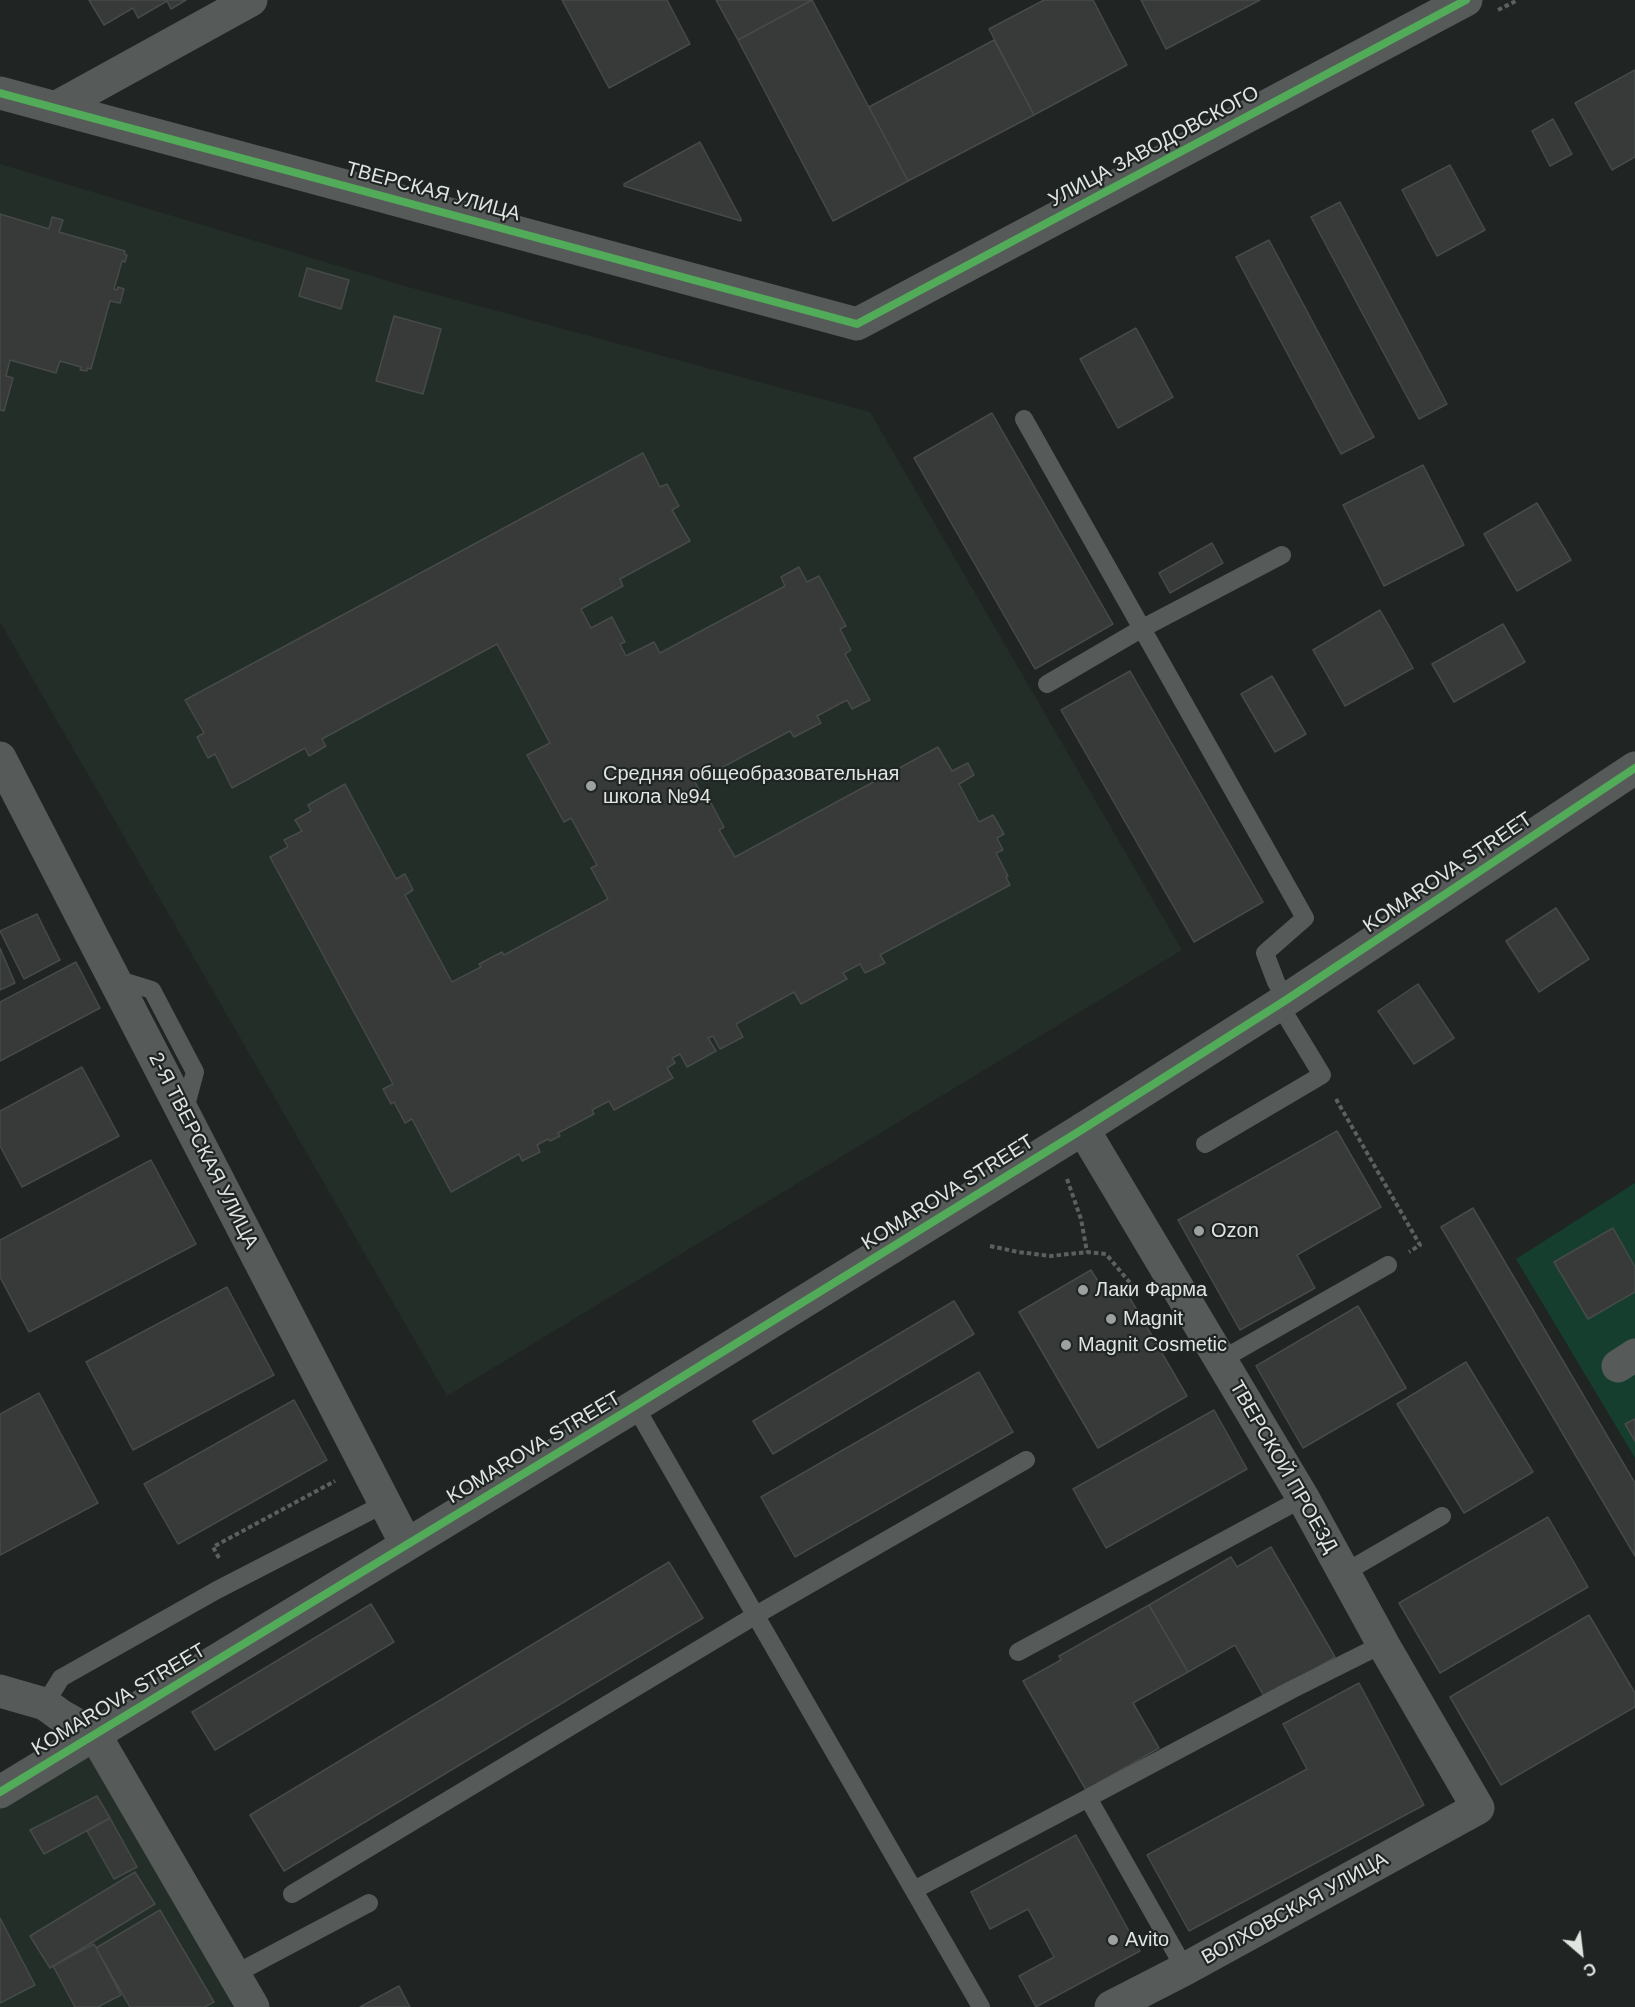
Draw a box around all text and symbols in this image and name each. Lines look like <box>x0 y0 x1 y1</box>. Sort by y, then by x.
street label: УЛИЦА ЗАВОДОВСКОГО <box>1045 81 1263 213</box>
street label: ТВЕРСКАЯ УЛИЦА <box>343 157 523 227</box>
place label: Средняя общеобразовательная школа №94 <box>603 762 899 809</box>
marker: Средняя общеобразовательная школа №94 <box>584 779 598 793</box>
street label: KOMAROVA STREET <box>1359 808 1537 938</box>
street label: 2-Я ТВЕРСКАЯ УЛИЦА <box>143 1049 263 1253</box>
street label: KOMAROVA STREET <box>857 1130 1039 1256</box>
place label: Ozon <box>1211 1219 1259 1243</box>
marker: Ozon <box>1192 1224 1206 1238</box>
place label: Лаки Фарма <box>1095 1278 1207 1302</box>
marker: Лаки Фарма <box>1076 1283 1090 1297</box>
place label: Magnit <box>1123 1307 1183 1331</box>
marker: Magnit <box>1104 1312 1118 1326</box>
place label: Magnit Cosmetic <box>1078 1333 1227 1357</box>
marker: Magnit Cosmetic <box>1059 1338 1073 1352</box>
street label: ТВЕРСКОЙ ПРОЕЗД <box>1224 1377 1342 1557</box>
street label: KOMAROVA STREET <box>443 1387 625 1509</box>
street label: KOMAROVA STREET <box>28 1639 210 1761</box>
street label: ВОЛХОВСКАЯ УЛИЦА <box>1198 1848 1392 1970</box>
north arrow <box>1551 1923 1611 1983</box>
place label: Avito <box>1125 1928 1169 1952</box>
marker: Avito <box>1106 1933 1120 1947</box>
text: С <box>1581 1959 1599 1980</box>

